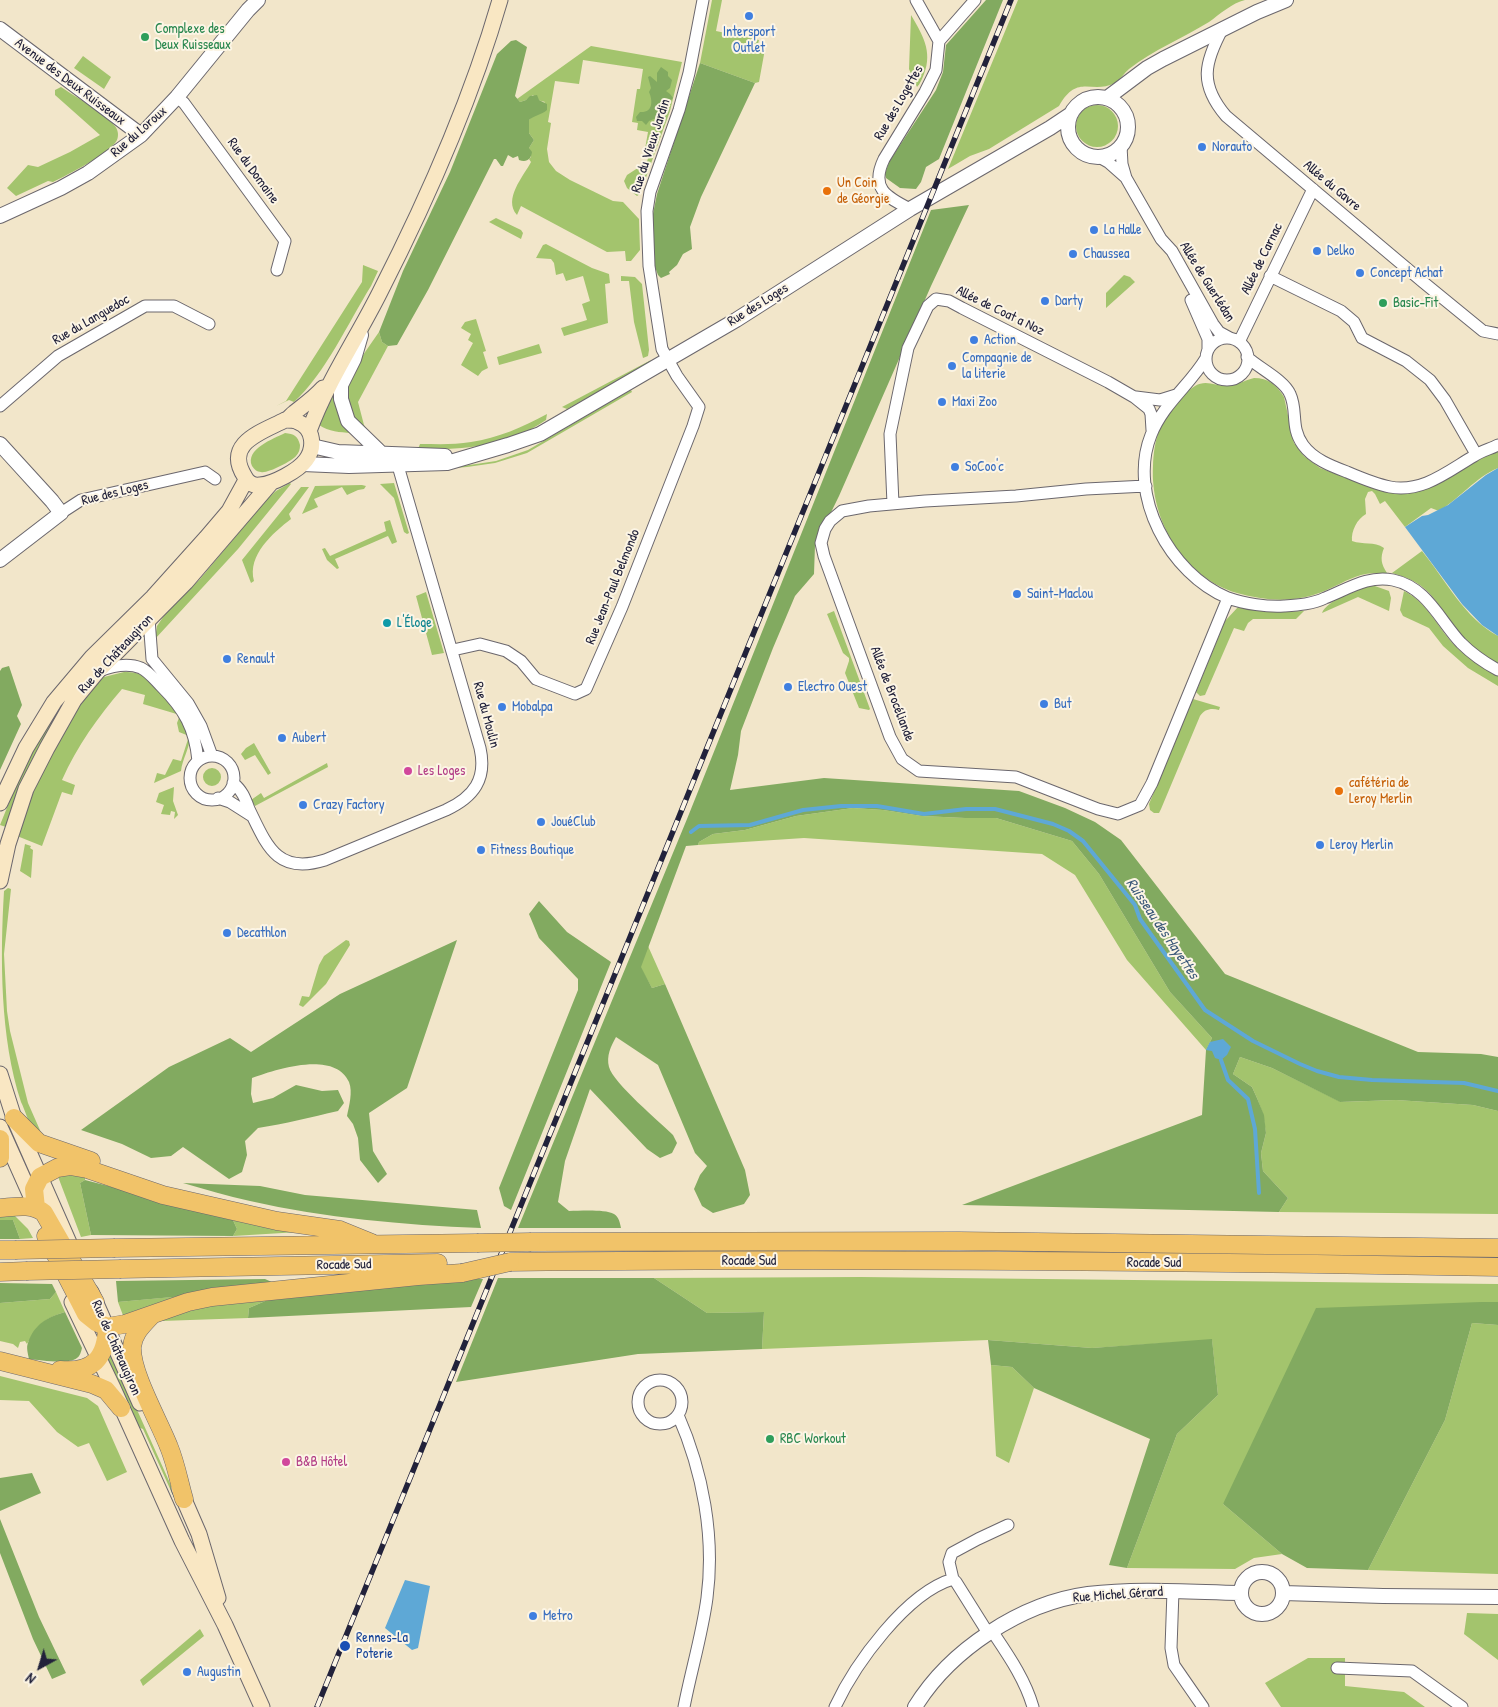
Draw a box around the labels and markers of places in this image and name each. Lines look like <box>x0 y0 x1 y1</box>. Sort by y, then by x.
marker: Intersport Outlet <box>743 10 755 22</box>
place label: Complexe des Deux Ruisseaux <box>155 21 231 54</box>
place label: Intersport Outlet <box>723 24 775 56</box>
marker: Complexe des Deux Ruisseaux <box>139 31 151 43</box>
place label: Norauto <box>1212 139 1252 155</box>
marker: Norauto <box>1196 141 1208 153</box>
place label: Un Coin de Géorgie <box>837 175 890 208</box>
marker: Un Coin de Géorgie <box>821 185 833 197</box>
place label: La Halle <box>1104 222 1142 238</box>
marker: La Halle <box>1088 224 1100 236</box>
place label: Delko <box>1327 243 1354 259</box>
marker: Delko <box>1311 245 1323 257</box>
place label: Chaussea <box>1083 246 1129 262</box>
marker: Chaussea <box>1067 248 1079 260</box>
place label: Concept Achat <box>1370 265 1443 281</box>
marker: Concept Achat <box>1354 267 1366 279</box>
place label: Darty <box>1055 293 1083 309</box>
marker: Darty <box>1039 295 1051 307</box>
place label: Basic-Fit <box>1393 295 1438 311</box>
marker: Basic-Fit <box>1377 297 1389 309</box>
place label: Action <box>984 332 1016 348</box>
marker: Action <box>968 334 980 346</box>
place label: Compagnie de la literie <box>962 350 1032 382</box>
marker: Compagnie de la literie <box>946 360 958 372</box>
place label: Maxi Zoo <box>952 394 997 410</box>
marker: Maxi Zoo <box>936 396 948 408</box>
place label: SoCoo'c <box>965 459 1004 475</box>
marker: SoCoo'c <box>949 461 961 473</box>
place label: Saint-Maclou <box>1027 586 1093 602</box>
marker: Saint-Maclou <box>1011 588 1023 600</box>
place label: L'Éloge <box>397 615 432 631</box>
marker: L'Éloge <box>381 617 393 629</box>
place label: Renault <box>237 651 275 667</box>
marker: Renault <box>221 653 233 665</box>
place label: Electro Ouest <box>798 679 867 695</box>
marker: Electro Ouest <box>782 681 794 693</box>
place label: But <box>1054 696 1072 712</box>
marker: But <box>1038 698 1050 710</box>
place label: Mobalpa <box>512 699 552 715</box>
marker: Mobalpa <box>496 701 508 713</box>
place label: Aubert <box>292 730 326 746</box>
marker: Aubert <box>276 732 288 744</box>
place label: Les Loges <box>418 763 465 779</box>
marker: Les Loges <box>402 765 414 777</box>
place label: cafétéria de Leroy Merlin <box>1349 775 1412 808</box>
marker: cafétéria de Leroy Merlin <box>1333 785 1345 797</box>
place label: Crazy Factory <box>313 797 385 813</box>
marker: Crazy Factory <box>297 799 309 811</box>
place label: JouéClub <box>551 814 596 830</box>
marker: JouéClub <box>535 816 547 828</box>
place label: Leroy Merlin <box>1330 837 1393 853</box>
marker: Leroy Merlin <box>1314 839 1326 851</box>
place label: Fitness Boutique <box>491 842 574 858</box>
marker: Fitness Boutique <box>475 844 487 856</box>
place label: Decathlon <box>237 925 287 941</box>
marker: Decathlon <box>221 927 233 939</box>
place label: RBC Workout <box>780 1431 846 1447</box>
marker: RBC Workout <box>764 1433 776 1445</box>
place label: B&B Hôtel <box>296 1454 347 1470</box>
marker: B&B Hôtel <box>280 1456 292 1468</box>
place label: Metro <box>543 1608 573 1624</box>
marker: Metro <box>527 1610 539 1622</box>
place label: Rennes-La Poterie <box>356 1630 408 1662</box>
marker: Rennes-La Poterie <box>338 1639 352 1653</box>
place label: Augustin <box>197 1664 241 1680</box>
marker: Augustin <box>181 1666 193 1678</box>

